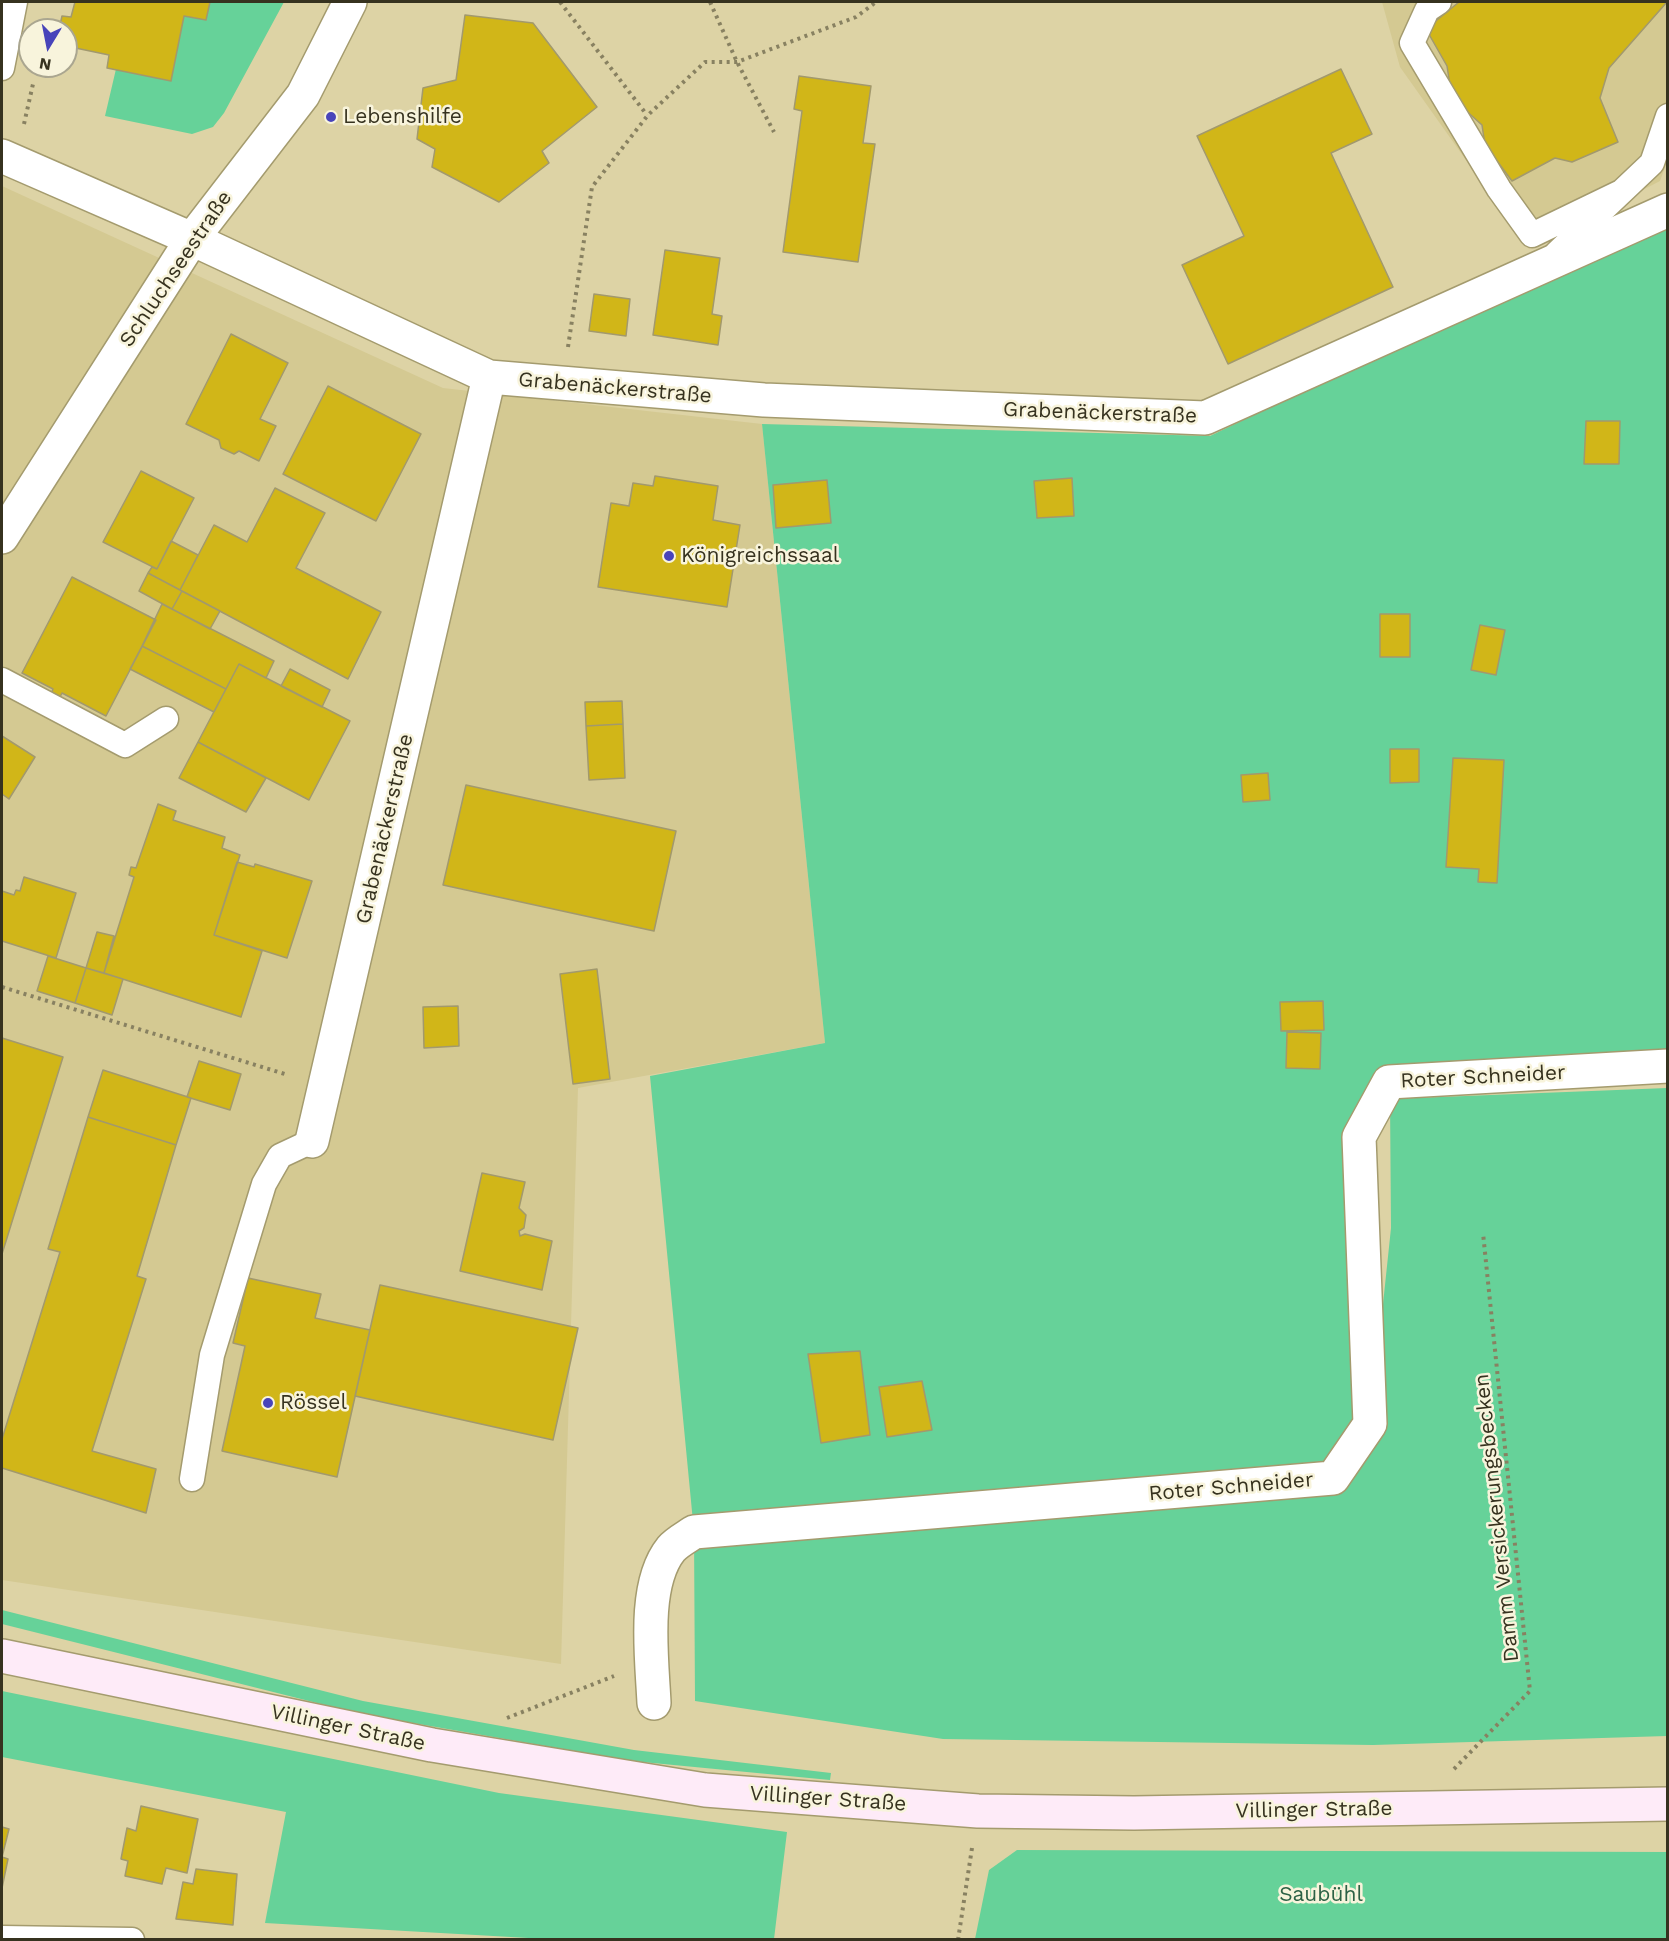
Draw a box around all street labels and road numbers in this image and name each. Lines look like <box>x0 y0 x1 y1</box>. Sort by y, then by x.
street label: Schluchseestraße <box>114 186 238 352</box>
street label: Grabenäckerstraße <box>517 367 713 409</box>
street label: Grabenäckerstraße <box>1003 397 1197 429</box>
street label: Grabenäckerstraße <box>351 732 419 926</box>
street label: Roter Schneider <box>1400 1060 1566 1094</box>
street label: Damm Versickerungsbecken <box>1469 1373 1525 1663</box>
street label: Roter Schneider <box>1147 1467 1315 1507</box>
street label: Villinger Straße <box>269 1699 427 1757</box>
street label: Villinger Straße <box>749 1781 907 1817</box>
street label: Villinger Straße <box>1235 1796 1393 1824</box>

